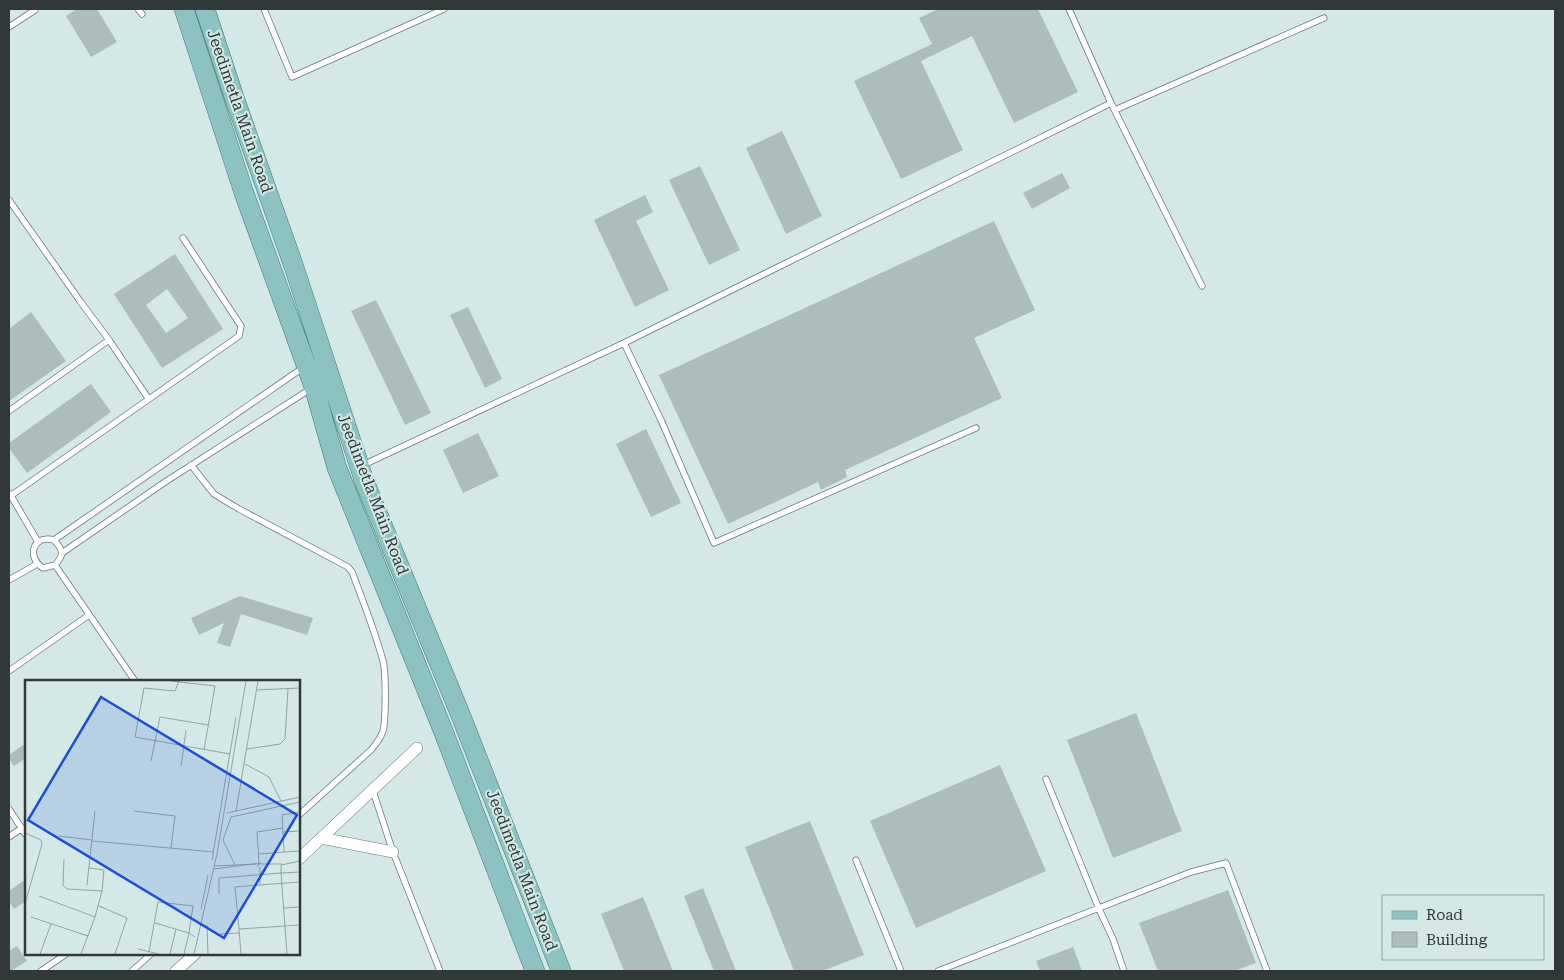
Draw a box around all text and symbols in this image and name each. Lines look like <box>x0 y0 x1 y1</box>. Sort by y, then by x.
street label: Jeedimetla Main Road <box>203 27 277 195</box>
street label: Jeedimetla Main Road <box>333 411 413 577</box>
inset map <box>25 680 300 955</box>
street label: Jeedimetla Main Road <box>482 787 562 953</box>
legend <box>1382 895 1544 960</box>
text: Road <box>1426 906 1463 924</box>
text: Building <box>1426 931 1488 949</box>

